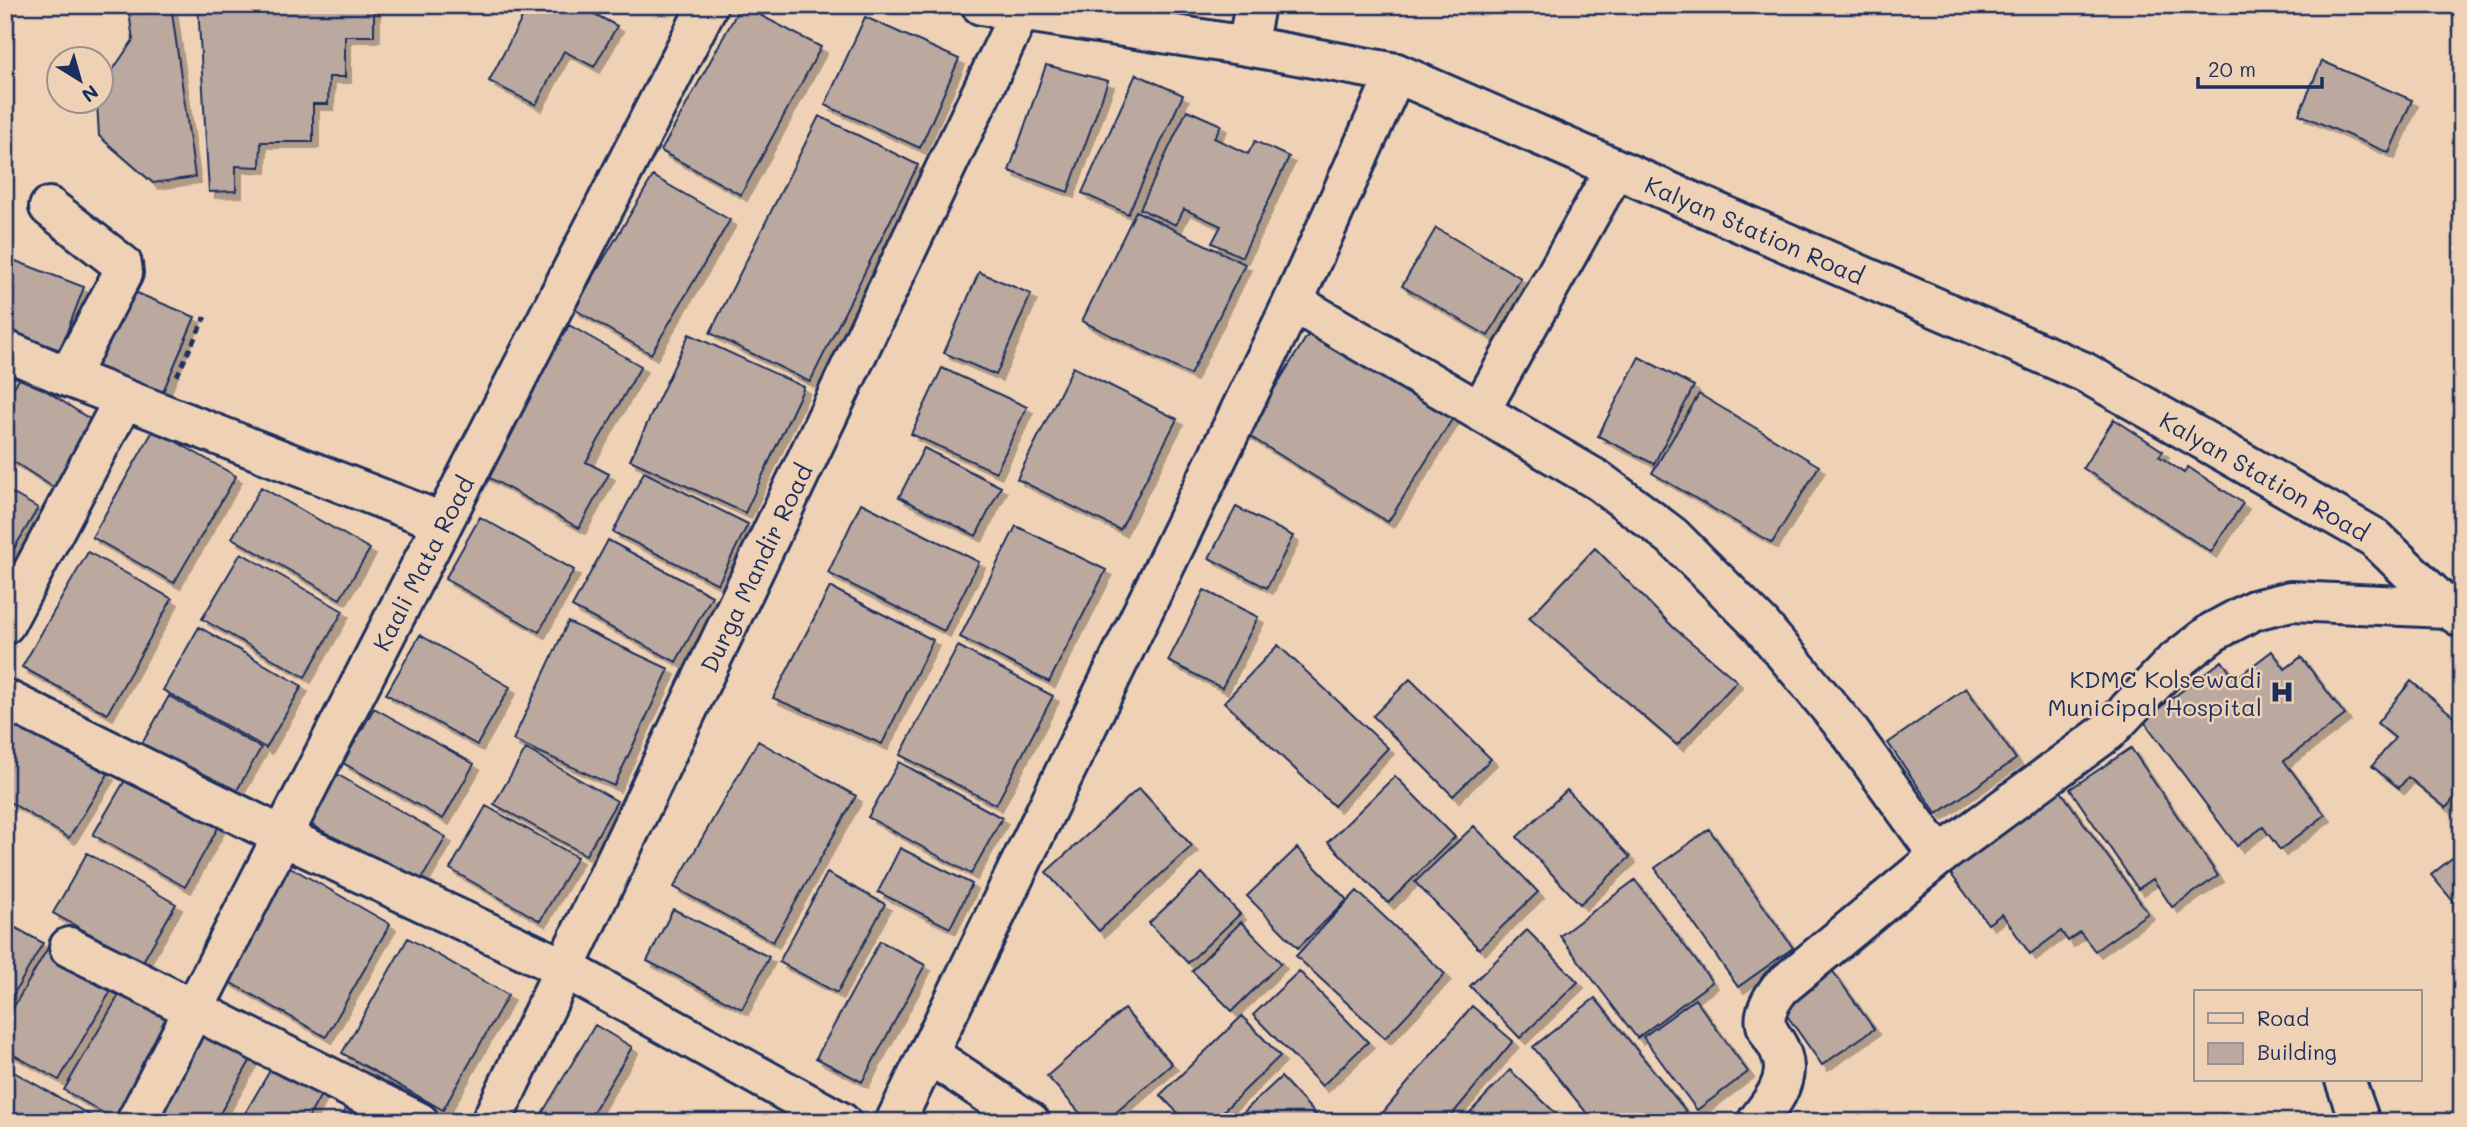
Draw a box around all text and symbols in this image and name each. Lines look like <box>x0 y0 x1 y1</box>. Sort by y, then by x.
north arrow <box>46 46 116 116</box>
scale bar <box>2198 46 2322 90</box>
text: 20 m <box>2208 55 2256 82</box>
text: N <box>77 80 104 108</box>
street label: Kalyan Station Road <box>1641 168 1869 290</box>
street label: Kalyan Station Road <box>2155 403 2375 547</box>
street label: Durga Mandir Road <box>692 458 818 677</box>
street label: Kaali Mata Road <box>365 470 480 656</box>
place label: KDMC Kolsewadi Municipal Hospital <box>2047 663 2262 722</box>
hospital icon: KDMC Kolsewadi Municipal Hospital <box>2268 678 2296 706</box>
legend <box>2194 990 2422 1082</box>
text: Road <box>2257 1004 2309 1031</box>
text: Building <box>2257 1038 2337 1065</box>

